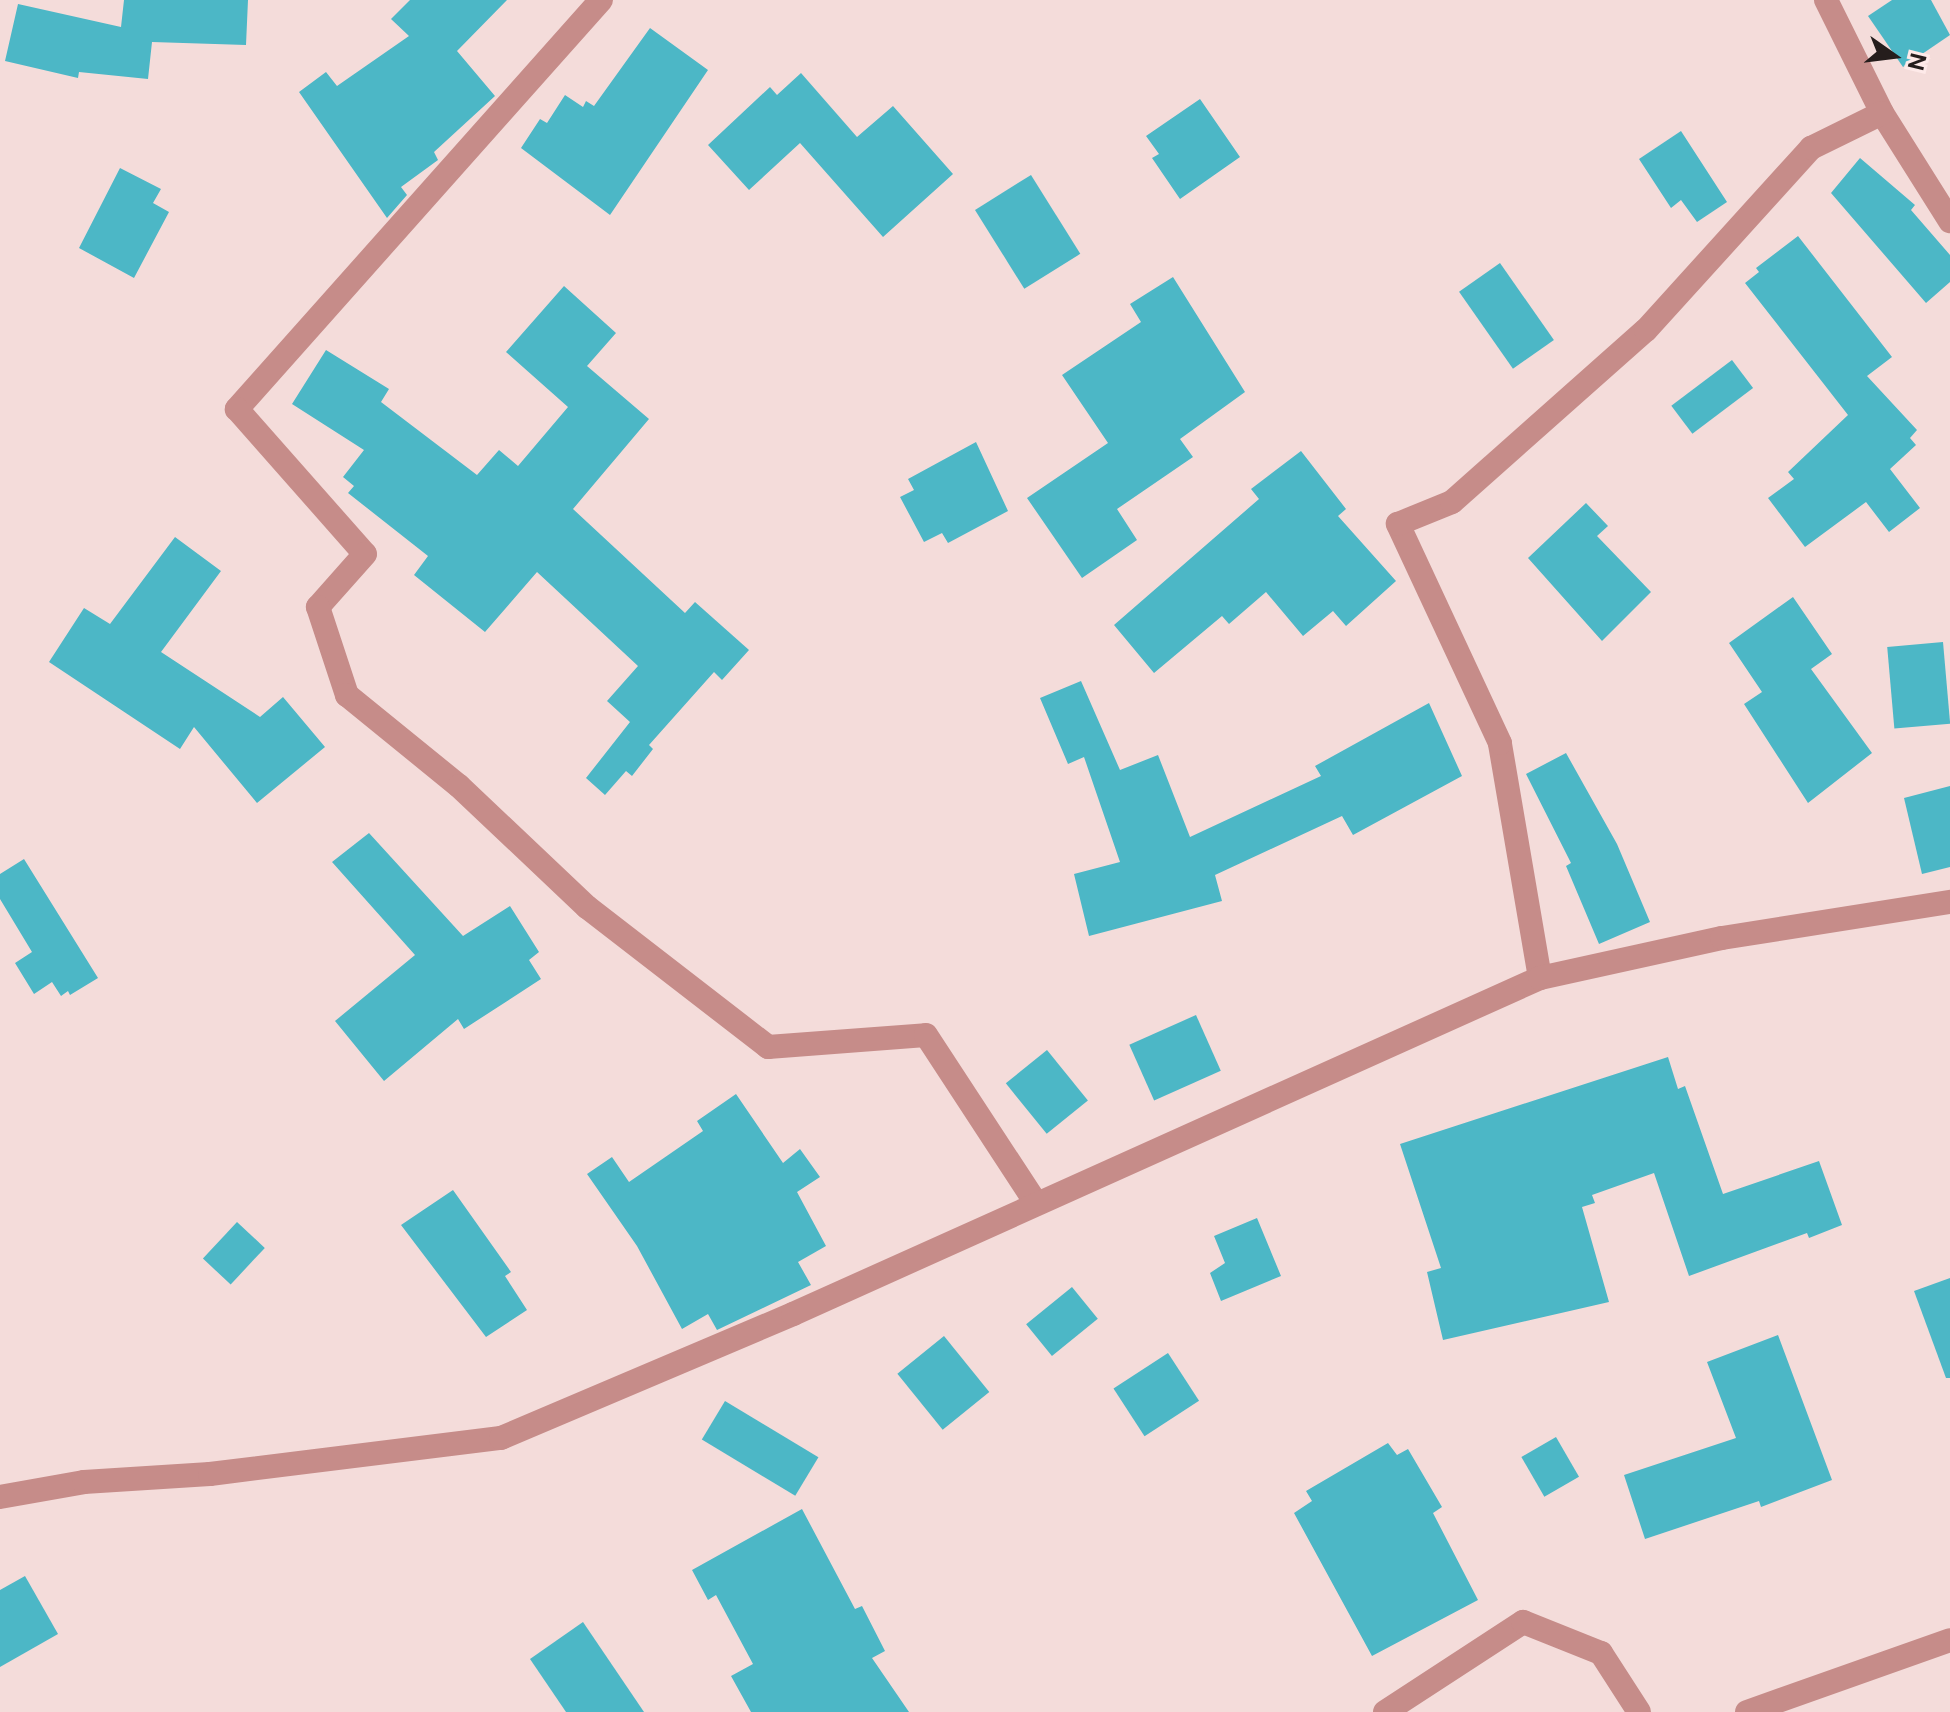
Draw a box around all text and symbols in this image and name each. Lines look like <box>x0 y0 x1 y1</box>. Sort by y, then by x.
north arrow <box>1854 16 1934 96</box>
text: N <box>1903 50 1932 73</box>

